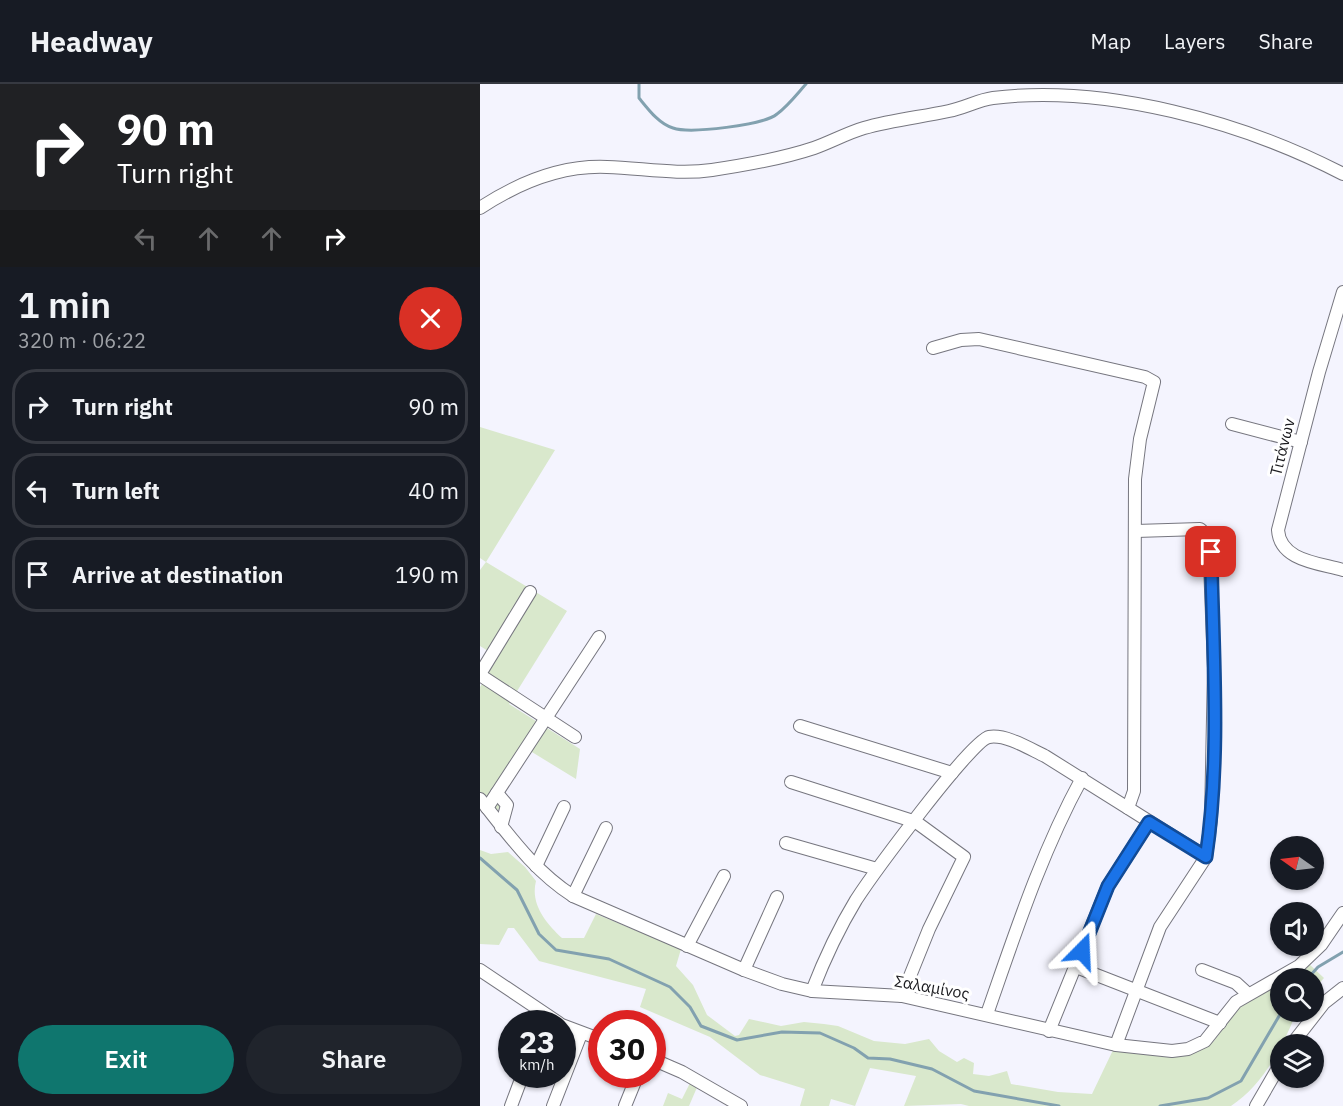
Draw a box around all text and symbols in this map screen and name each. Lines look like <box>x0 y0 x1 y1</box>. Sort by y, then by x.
text: Headway <box>30 23 153 60</box>
text: Map <box>1091 27 1131 55</box>
text: Layers <box>1164 27 1226 55</box>
text: Share <box>1259 27 1313 55</box>
text: 90 m <box>117 102 215 157</box>
icon: right <box>18 108 96 186</box>
text: Turn right <box>117 155 234 190</box>
icon: left <box>129 222 162 255</box>
icon: ahead <box>192 222 225 255</box>
icon: ahead <box>255 222 288 255</box>
icon: right <box>318 222 351 255</box>
text: 1 min <box>18 281 111 328</box>
button: close <box>399 287 462 350</box>
text: 320 m · 06:22 <box>18 327 146 354</box>
icon: right <box>21 390 54 423</box>
text: Turn right <box>72 392 173 421</box>
text: 90 m <box>408 392 459 421</box>
street label: Τιτάνων <box>1265 416 1299 478</box>
icon: left <box>21 474 54 507</box>
text: Turn left <box>72 476 160 505</box>
text: 40 m <box>408 476 459 505</box>
pin <box>1185 526 1236 577</box>
icon: arrive <box>1194 535 1227 568</box>
icon: arrive <box>21 558 54 591</box>
text: Arrive at destination <box>72 560 283 589</box>
text: 190 m <box>395 560 459 589</box>
north arrow <box>1270 836 1324 890</box>
map controls <box>1270 836 1324 1088</box>
button: sound <box>1270 902 1324 956</box>
position arrow <box>1050 919 1114 983</box>
button: search <box>1270 968 1324 1022</box>
street label: Σαλαμίνος <box>893 971 971 1003</box>
speed limit sign: 30 <box>588 1010 666 1088</box>
text: 23 <box>519 1022 555 1061</box>
button: Exit <box>18 1025 234 1094</box>
button: Share <box>246 1025 462 1094</box>
button: layers <box>1270 1034 1324 1088</box>
text: km/h <box>519 1055 555 1074</box>

